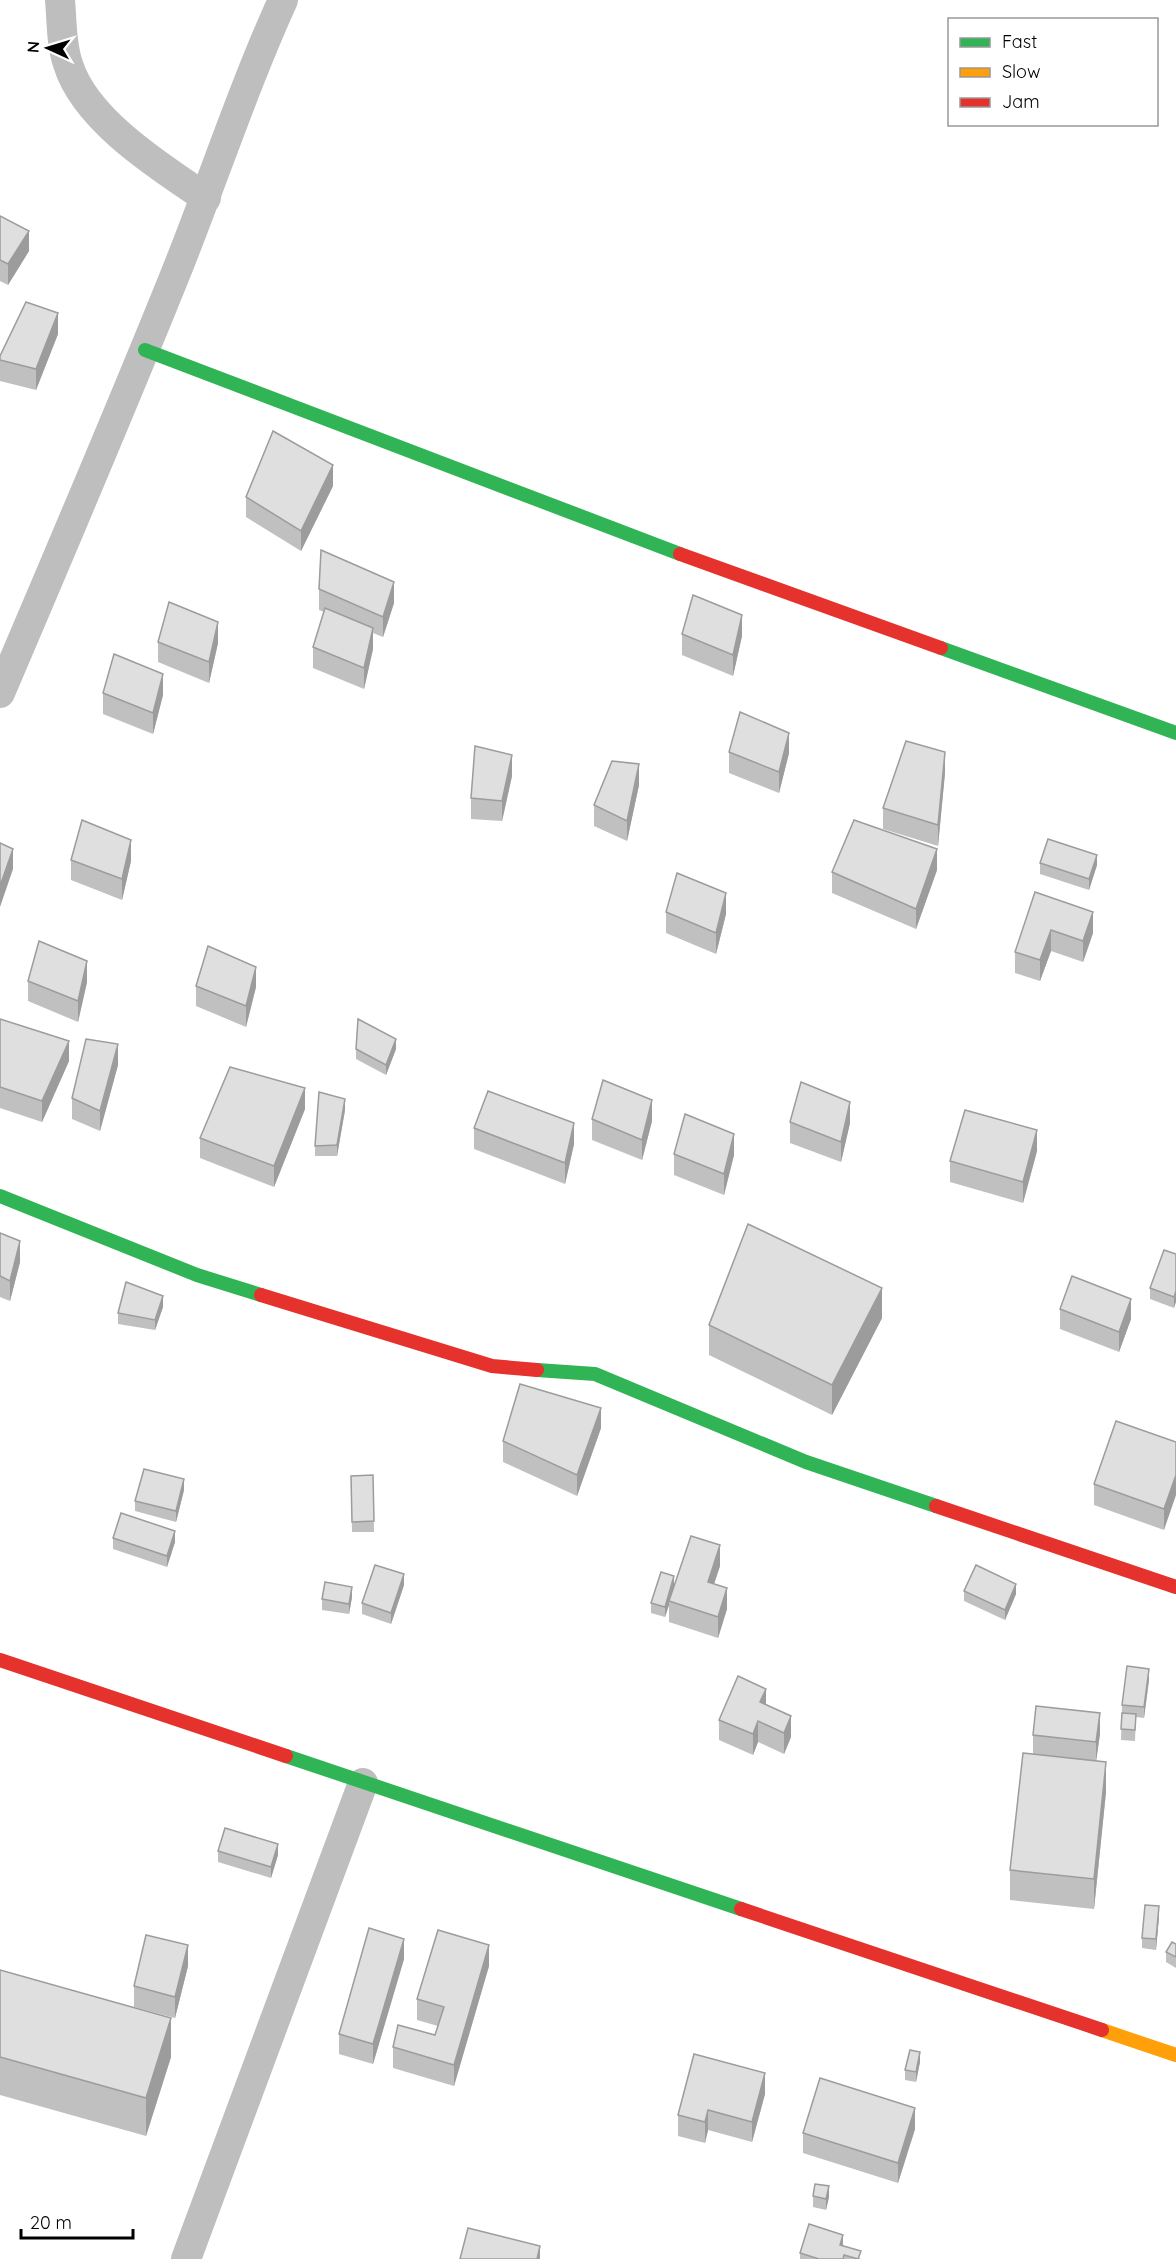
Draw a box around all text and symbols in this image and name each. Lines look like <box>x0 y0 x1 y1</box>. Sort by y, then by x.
north arrow <box>18 18 78 78</box>
legend <box>948 18 1158 126</box>
text: Fast <box>1002 30 1037 53</box>
text: N <box>23 40 43 54</box>
text: Slow <box>1002 60 1040 83</box>
text: Jam <box>1002 90 1040 113</box>
scale bar <box>21 2202 134 2240</box>
text: 20 m <box>30 2211 72 2234</box>

